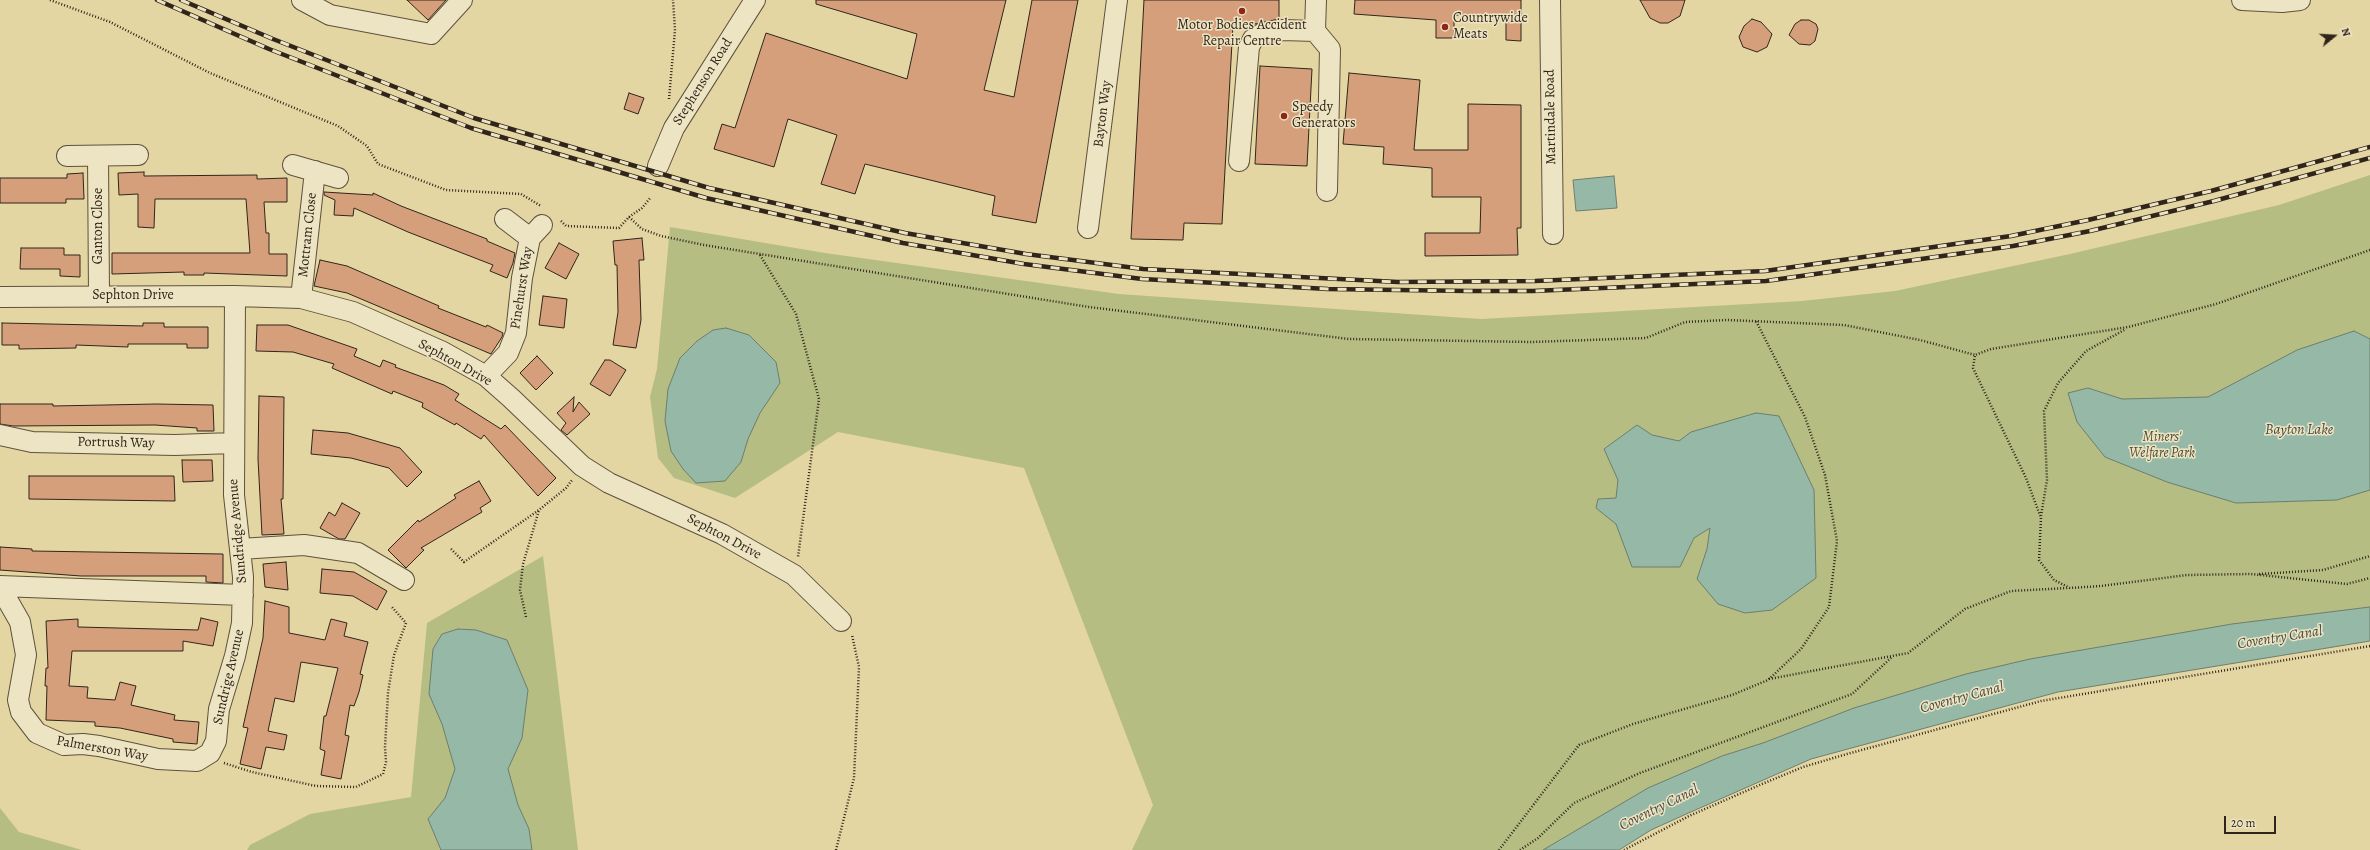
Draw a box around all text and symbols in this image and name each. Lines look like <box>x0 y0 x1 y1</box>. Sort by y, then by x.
marker: Motor Bodies Accident Repair Centre <box>1237 6 1247 16</box>
place label: Countrywide Meats <box>1453 11 1528 44</box>
north arrow <box>2314 16 2354 56</box>
place label: Motor Bodies Accident Repair Centre <box>1177 18 1307 50</box>
marker: Countrywide Meats <box>1440 22 1450 32</box>
text: N <box>2338 26 2354 38</box>
street label: Stephenson Road <box>670 35 736 129</box>
street label: Martindale Road <box>1542 69 1560 165</box>
street label: Bayton Way <box>1091 80 1115 148</box>
place label: Speedy Generators <box>1292 100 1356 132</box>
marker: Speedy Generators <box>1279 111 1289 121</box>
street label: Ganton Close <box>91 188 107 264</box>
street label: Mottram Close <box>295 192 321 278</box>
street label: Pinehurst Way <box>507 246 537 330</box>
street label: Sephton Drive <box>92 288 174 304</box>
street label: Sephton Drive <box>415 336 495 390</box>
water label: Bayton Lake <box>2265 421 2333 439</box>
park label: Miners' Welfare Park <box>2129 430 2195 462</box>
street label: Portrush Way <box>77 434 155 452</box>
street label: Sundridge Avenue <box>225 478 251 584</box>
street label: Sephton Drive <box>684 510 764 564</box>
water label: Coventry Canal <box>2236 622 2324 654</box>
street label: Sundrige Avenue <box>210 628 248 726</box>
water label: Coventry Canal <box>1918 678 2006 718</box>
street label: Palmerston Way <box>55 733 149 765</box>
water label: Coventry Canal <box>1616 781 1702 835</box>
scale bar <box>2226 808 2278 834</box>
text: 20 m <box>2231 815 2255 831</box>

